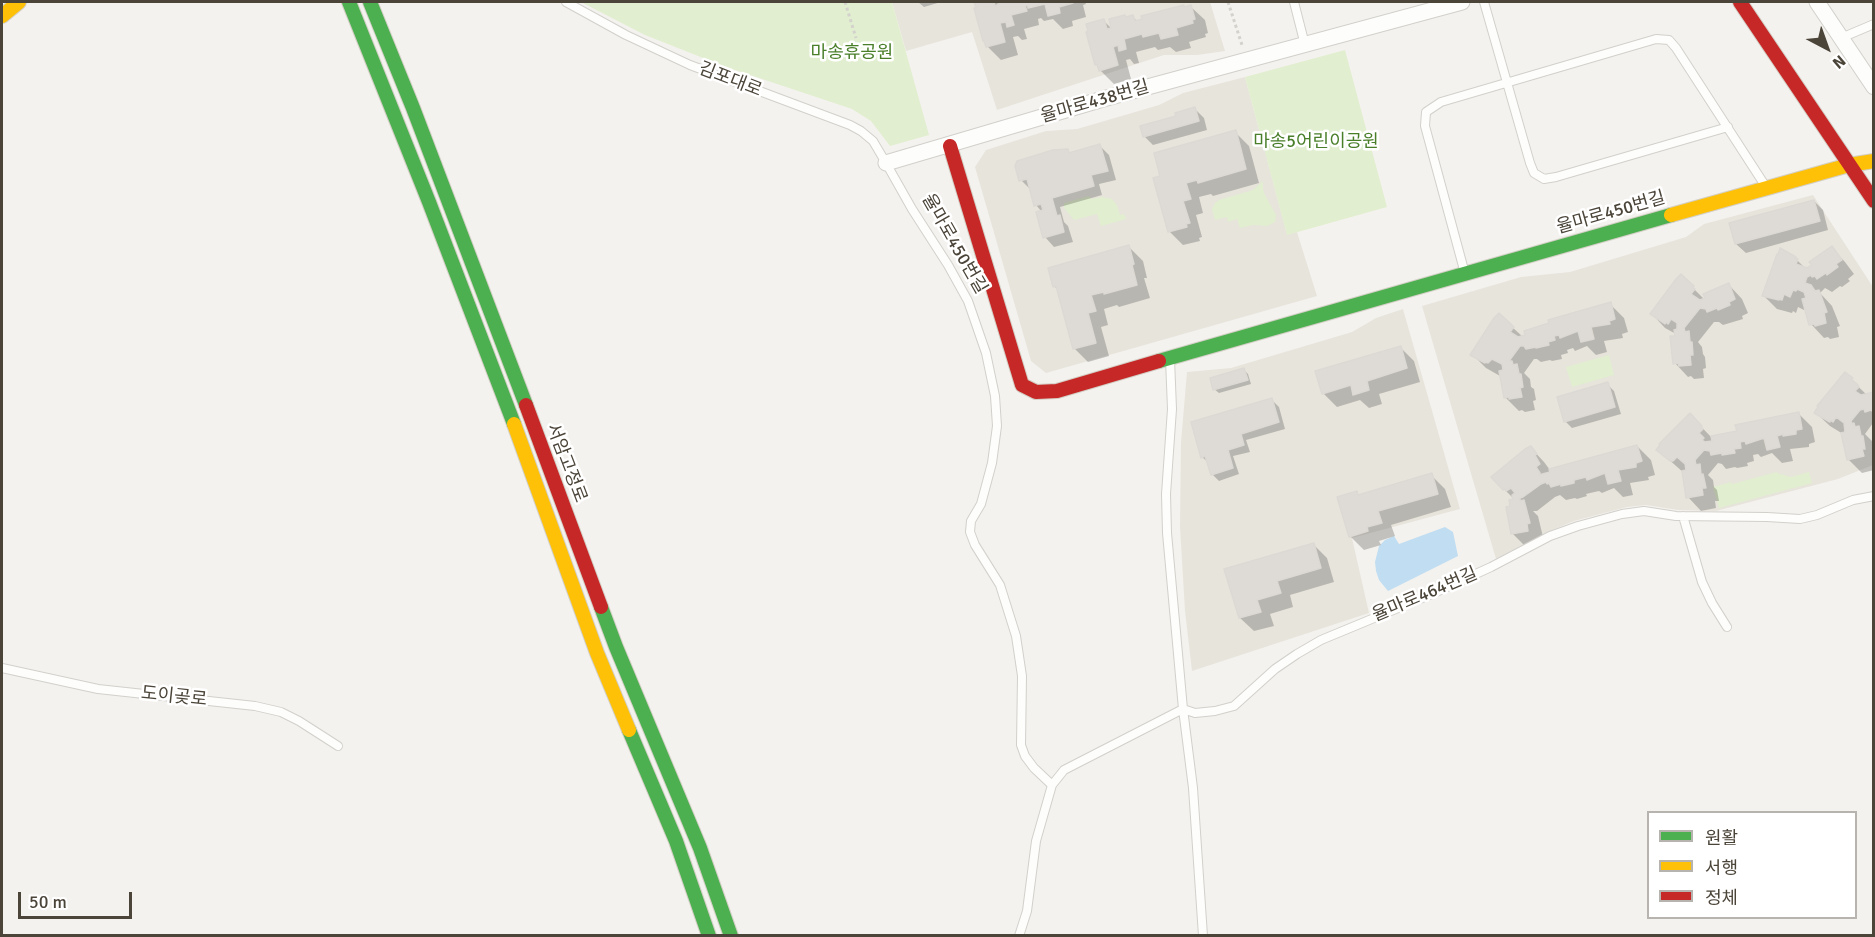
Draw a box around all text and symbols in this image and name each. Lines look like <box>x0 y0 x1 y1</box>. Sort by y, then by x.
north arrow <box>1797 18 1857 78</box>
park label: 마송휴공원 <box>811 42 893 64</box>
text: N <box>1828 50 1850 73</box>
street label: 김포대로 <box>695 58 765 102</box>
street label: 율마로438번길 <box>1038 76 1152 128</box>
park label: 마송5어린이공원 <box>1253 131 1379 153</box>
street label: 율마로450번길 <box>1554 187 1668 239</box>
street label: 율마로450번길 <box>917 190 991 298</box>
street label: 서암고정로 <box>541 420 591 506</box>
street label: 율마로464번길 <box>1369 563 1481 627</box>
street label: 도이곶로 <box>140 683 208 711</box>
legend <box>1647 811 1857 919</box>
text: 원활 <box>1705 827 1738 849</box>
text: 서행 <box>1705 857 1738 879</box>
scale bar <box>21 880 135 918</box>
text: 정체 <box>1705 887 1738 909</box>
text: 50 m <box>29 891 67 913</box>

